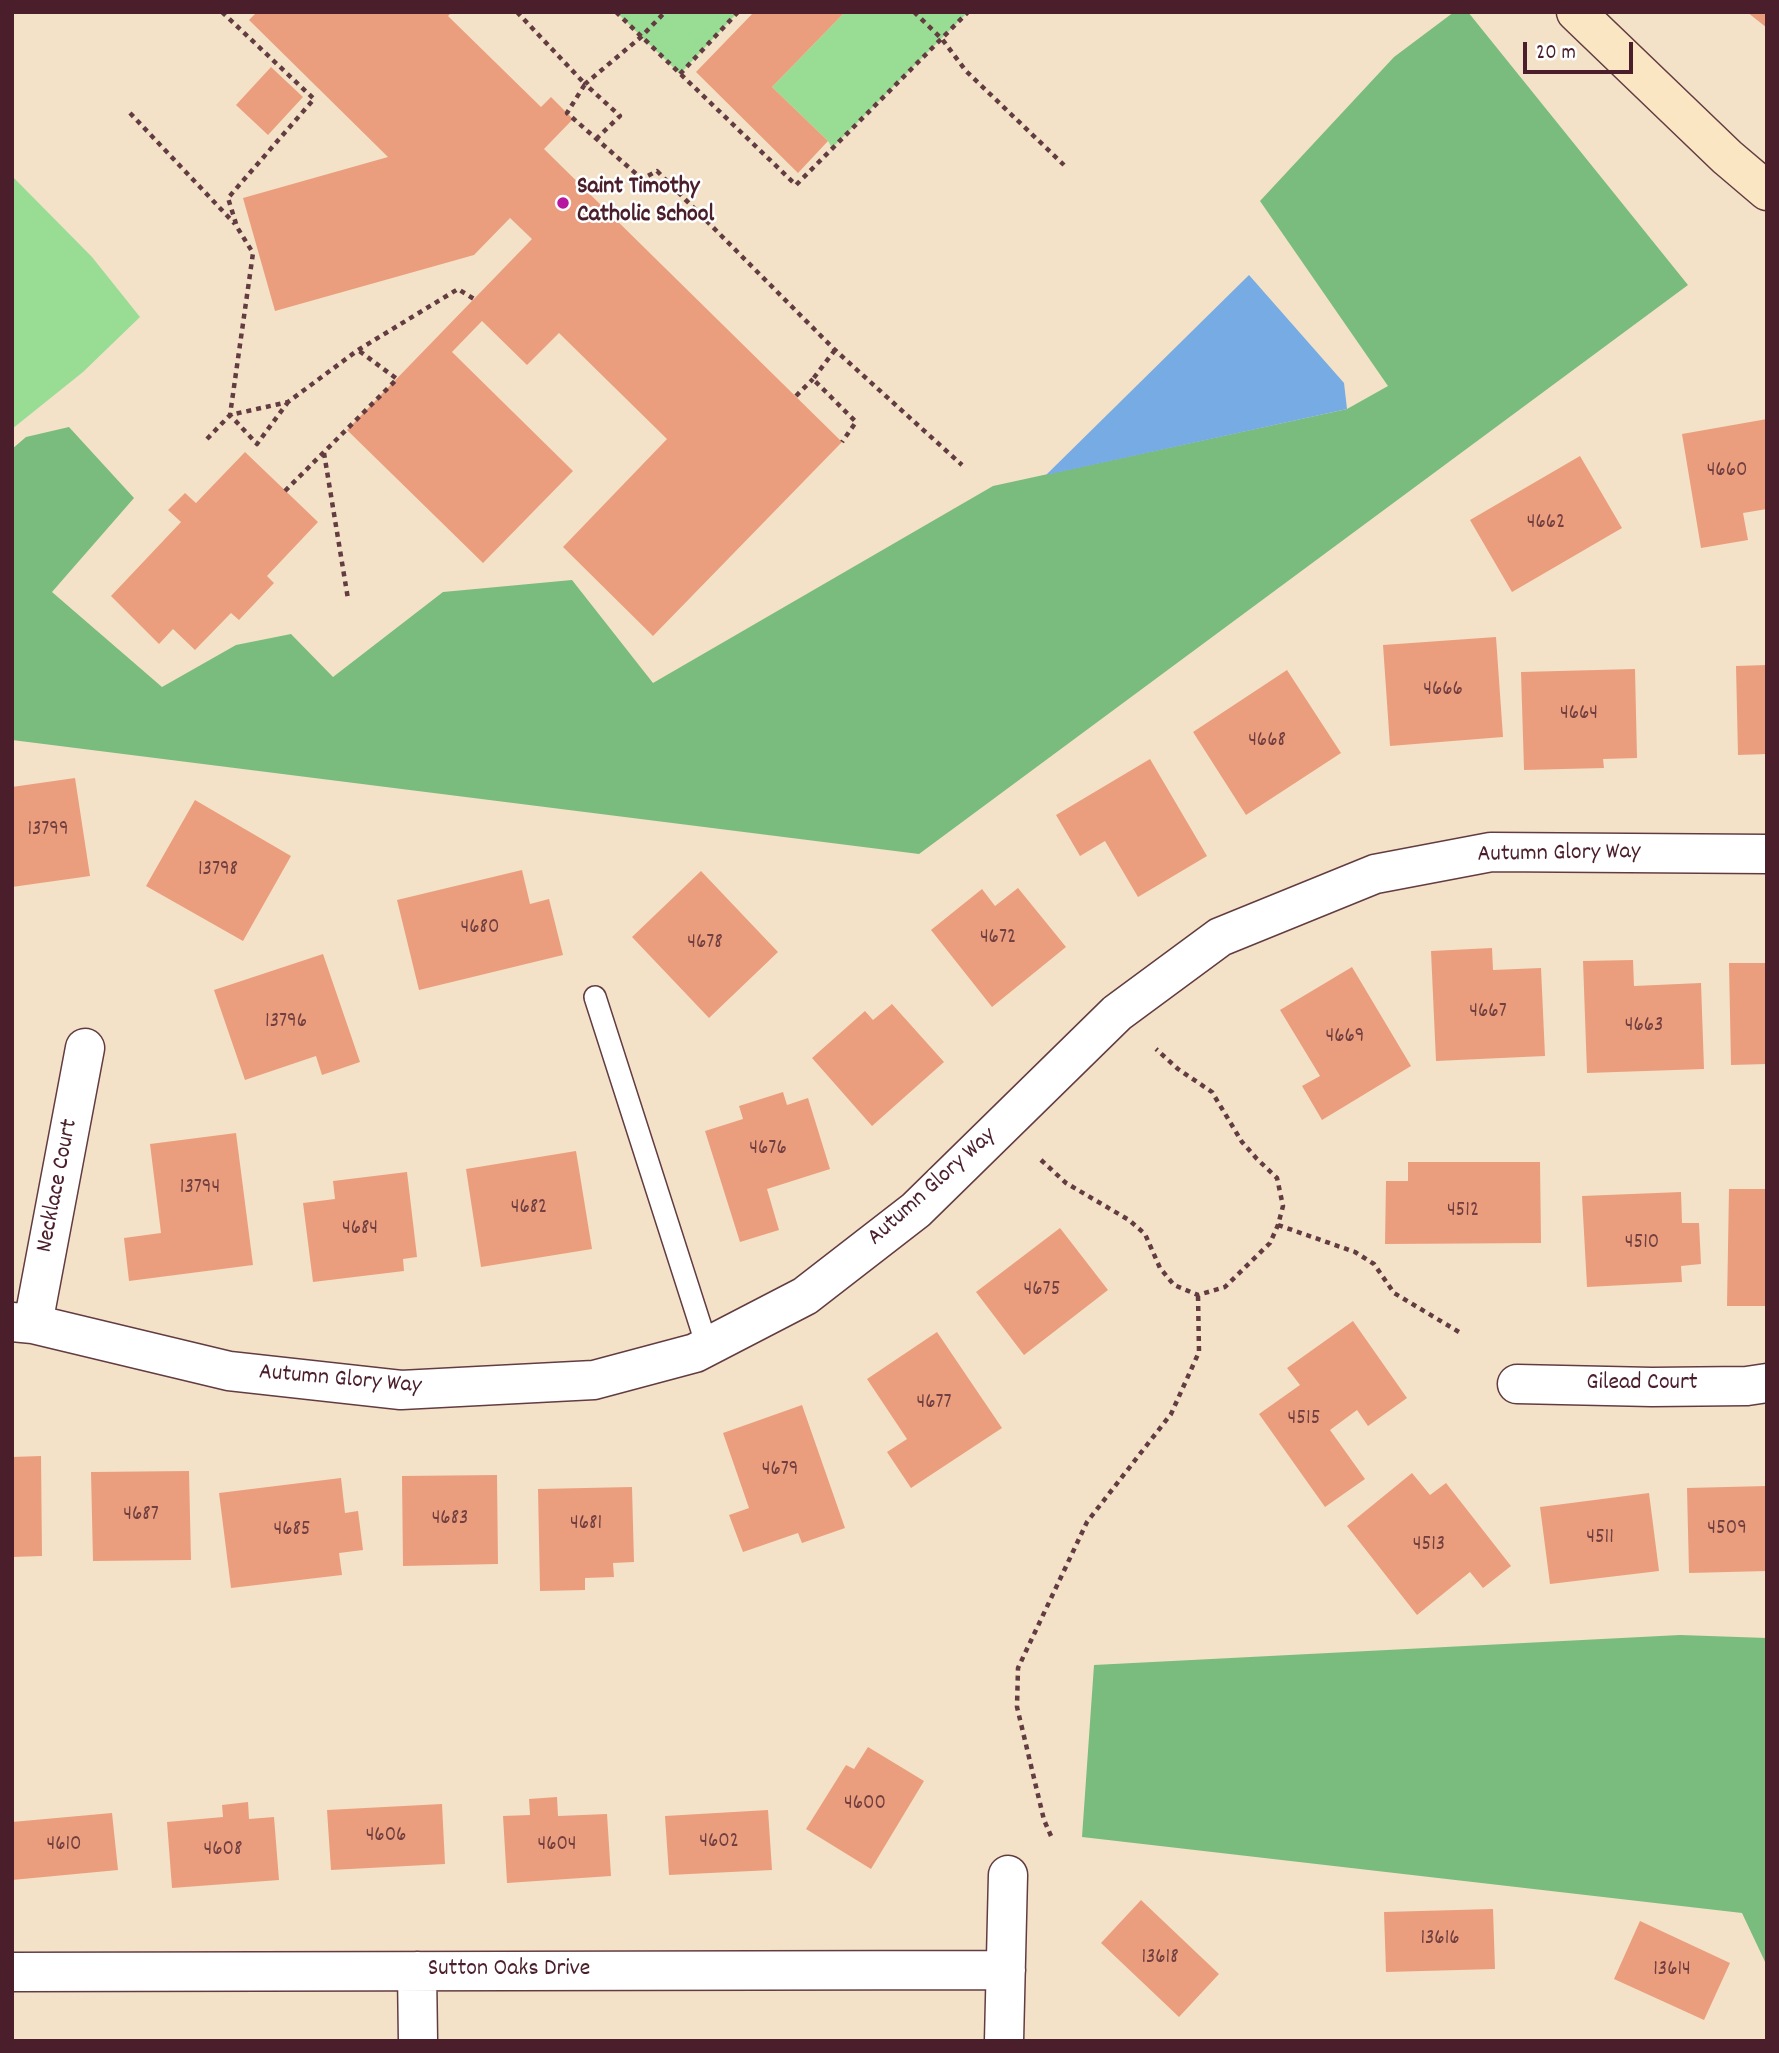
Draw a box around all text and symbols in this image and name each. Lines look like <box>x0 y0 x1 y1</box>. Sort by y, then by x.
scale bar <box>1527 28 1637 72</box>
text: 20 m <box>1536 39 1576 69</box>
place label: Saint Timothy Catholic School <box>577 175 714 231</box>
marker: Saint Timothy Catholic School <box>555 195 571 211</box>
house number: 4660 <box>1707 459 1747 485</box>
house number: 4662 <box>1527 511 1565 537</box>
house number: 4666 <box>1423 678 1463 704</box>
house number: 4664 <box>1560 702 1598 728</box>
house number: 4668 <box>1248 729 1286 755</box>
house number: 13799 <box>27 818 69 844</box>
street label: Autumn Glory Way <box>1477 839 1641 871</box>
house number: 13798 <box>198 858 238 884</box>
house number: 4680 <box>461 916 499 942</box>
house number: 4672 <box>980 926 1016 952</box>
house number: 4678 <box>687 931 723 957</box>
house number: 4667 <box>1469 1000 1507 1026</box>
house number: 13796 <box>265 1010 307 1036</box>
house number: 4663 <box>1625 1014 1663 1040</box>
house number: 4669 <box>1326 1025 1364 1051</box>
street label: Necklace Court <box>32 1117 86 1255</box>
street label: Autumn Glory Way <box>863 1123 1003 1253</box>
house number: 4676 <box>749 1137 787 1163</box>
house number: 13794 <box>180 1176 220 1202</box>
house number: 4682 <box>511 1196 547 1222</box>
house number: 4512 <box>1447 1199 1479 1225</box>
house number: 4684 <box>342 1217 378 1243</box>
house number: 4510 <box>1625 1231 1659 1257</box>
house number: 4675 <box>1024 1278 1060 1304</box>
street label: Autumn Glory Way <box>258 1360 422 1402</box>
street label: Gilead Court <box>1586 1371 1698 1399</box>
house number: 4677 <box>916 1391 952 1417</box>
house number: 4515 <box>1288 1407 1320 1433</box>
house number: 4679 <box>762 1458 798 1484</box>
house number: 4687 <box>123 1503 159 1529</box>
house number: 4683 <box>432 1507 468 1533</box>
house number: 4681 <box>570 1512 602 1538</box>
house number: 4509 <box>1707 1517 1747 1543</box>
house number: 4685 <box>273 1518 311 1544</box>
house number: 4511 <box>1586 1526 1614 1552</box>
house number: 4513 <box>1413 1533 1445 1559</box>
house number: 4600 <box>844 1792 886 1818</box>
house number: 4606 <box>366 1824 406 1850</box>
house number: 4602 <box>699 1830 739 1856</box>
house number: 4610 <box>46 1833 82 1859</box>
house number: 4604 <box>537 1833 577 1859</box>
house number: 4608 <box>204 1838 242 1864</box>
house number: 13616 <box>1420 1927 1460 1953</box>
house number: 13618 <box>1141 1946 1179 1972</box>
street label: Sutton Oaks Drive <box>428 1957 590 1985</box>
house number: 13614 <box>1653 1958 1691 1984</box>

